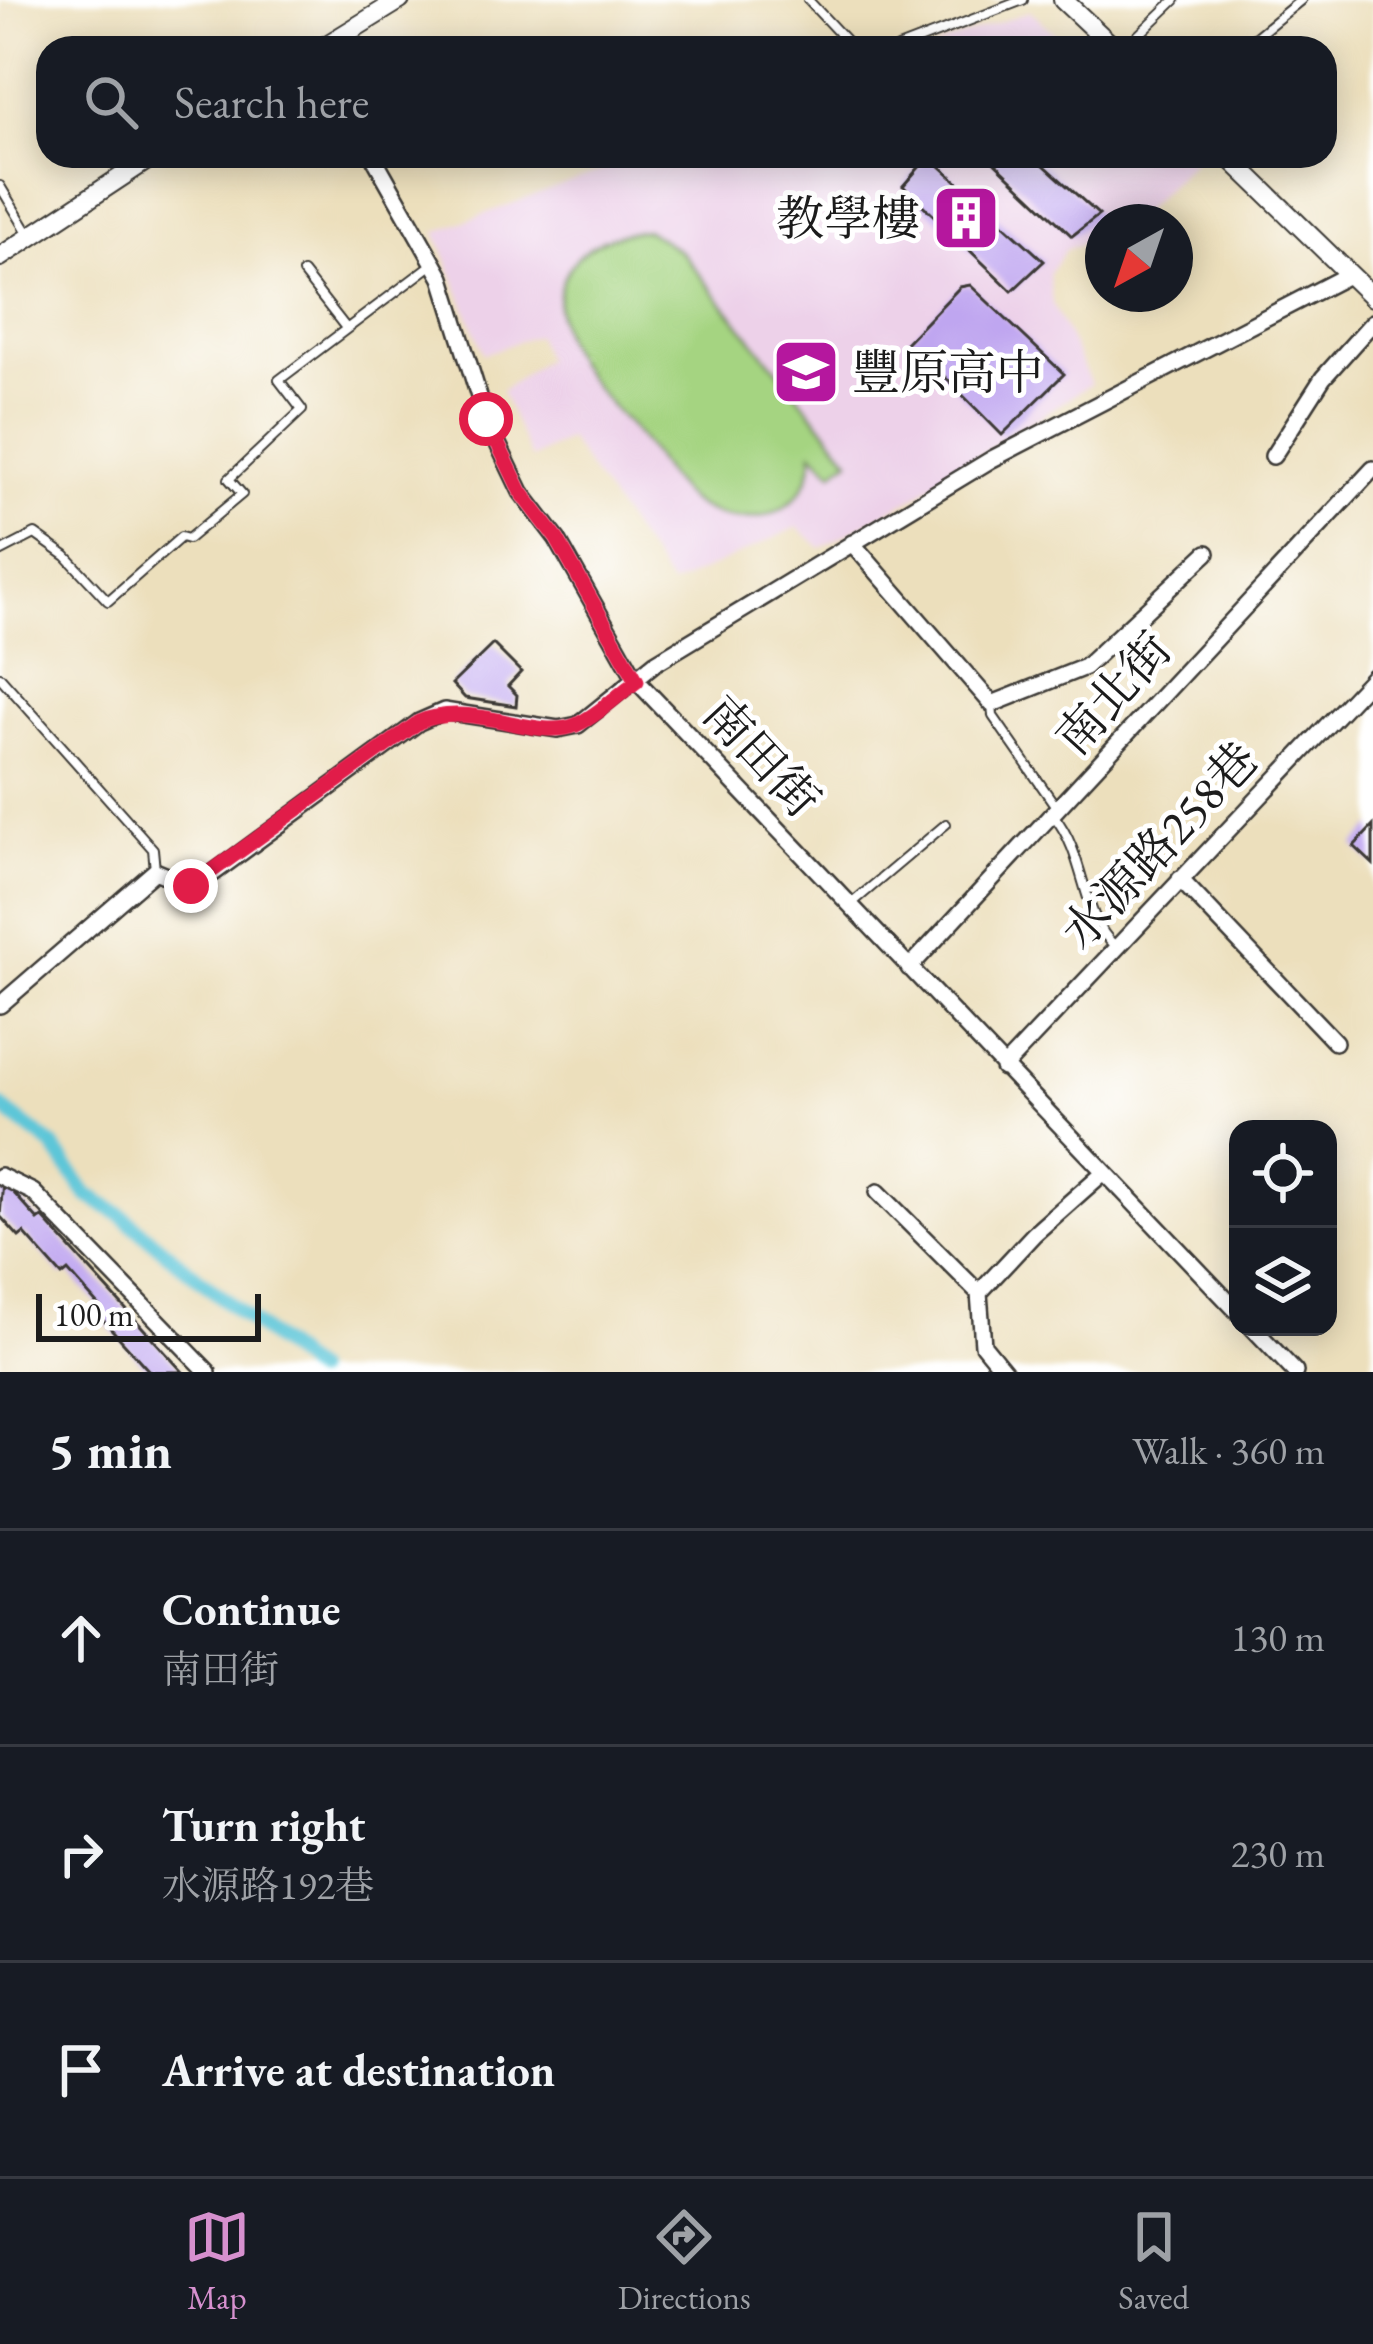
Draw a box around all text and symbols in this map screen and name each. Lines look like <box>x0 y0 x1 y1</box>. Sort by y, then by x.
search box <box>36 36 1337 168</box>
icon: search <box>78 69 144 135</box>
text: Search here <box>174 73 369 131</box>
building icon: 教學樓 <box>931 183 1001 253</box>
place label: 教學樓 <box>776 187 920 249</box>
north arrow <box>1085 204 1193 312</box>
school or university icon: 豐原高中 <box>771 337 841 407</box>
place label: 豐原高中 <box>852 341 1044 403</box>
route start <box>459 392 513 446</box>
street label: 南北街 <box>1042 619 1184 767</box>
street label: 南田街 <box>690 682 834 830</box>
street label: 水源路258巷 <box>1047 728 1271 962</box>
route end <box>164 859 218 913</box>
map controls <box>1229 1120 1337 1336</box>
button: locate <box>1229 1120 1337 1228</box>
button: layers <box>1229 1228 1337 1336</box>
scale bar <box>36 1288 261 1341</box>
text: 100 m <box>54 1293 134 1336</box>
text: 5 min <box>48 1417 172 1483</box>
text: Walk · 360 m <box>1132 1425 1325 1476</box>
text: Continue <box>162 1580 340 1638</box>
icon: ahead <box>48 1605 114 1671</box>
text: 130 m <box>1231 1612 1325 1663</box>
text: 南田街 <box>162 1644 279 1695</box>
text: Turn right <box>162 1796 365 1854</box>
icon: right <box>48 1821 114 1887</box>
text: 230 m <box>1231 1828 1325 1879</box>
text: 水源路192巷 <box>162 1860 374 1911</box>
icon: arrive <box>48 2037 114 2103</box>
text: Arrive at destination <box>162 2041 555 2099</box>
tab: Map <box>184 2204 250 2319</box>
tab: Directions <box>618 2204 751 2319</box>
tab: Saved <box>1118 2204 1189 2319</box>

